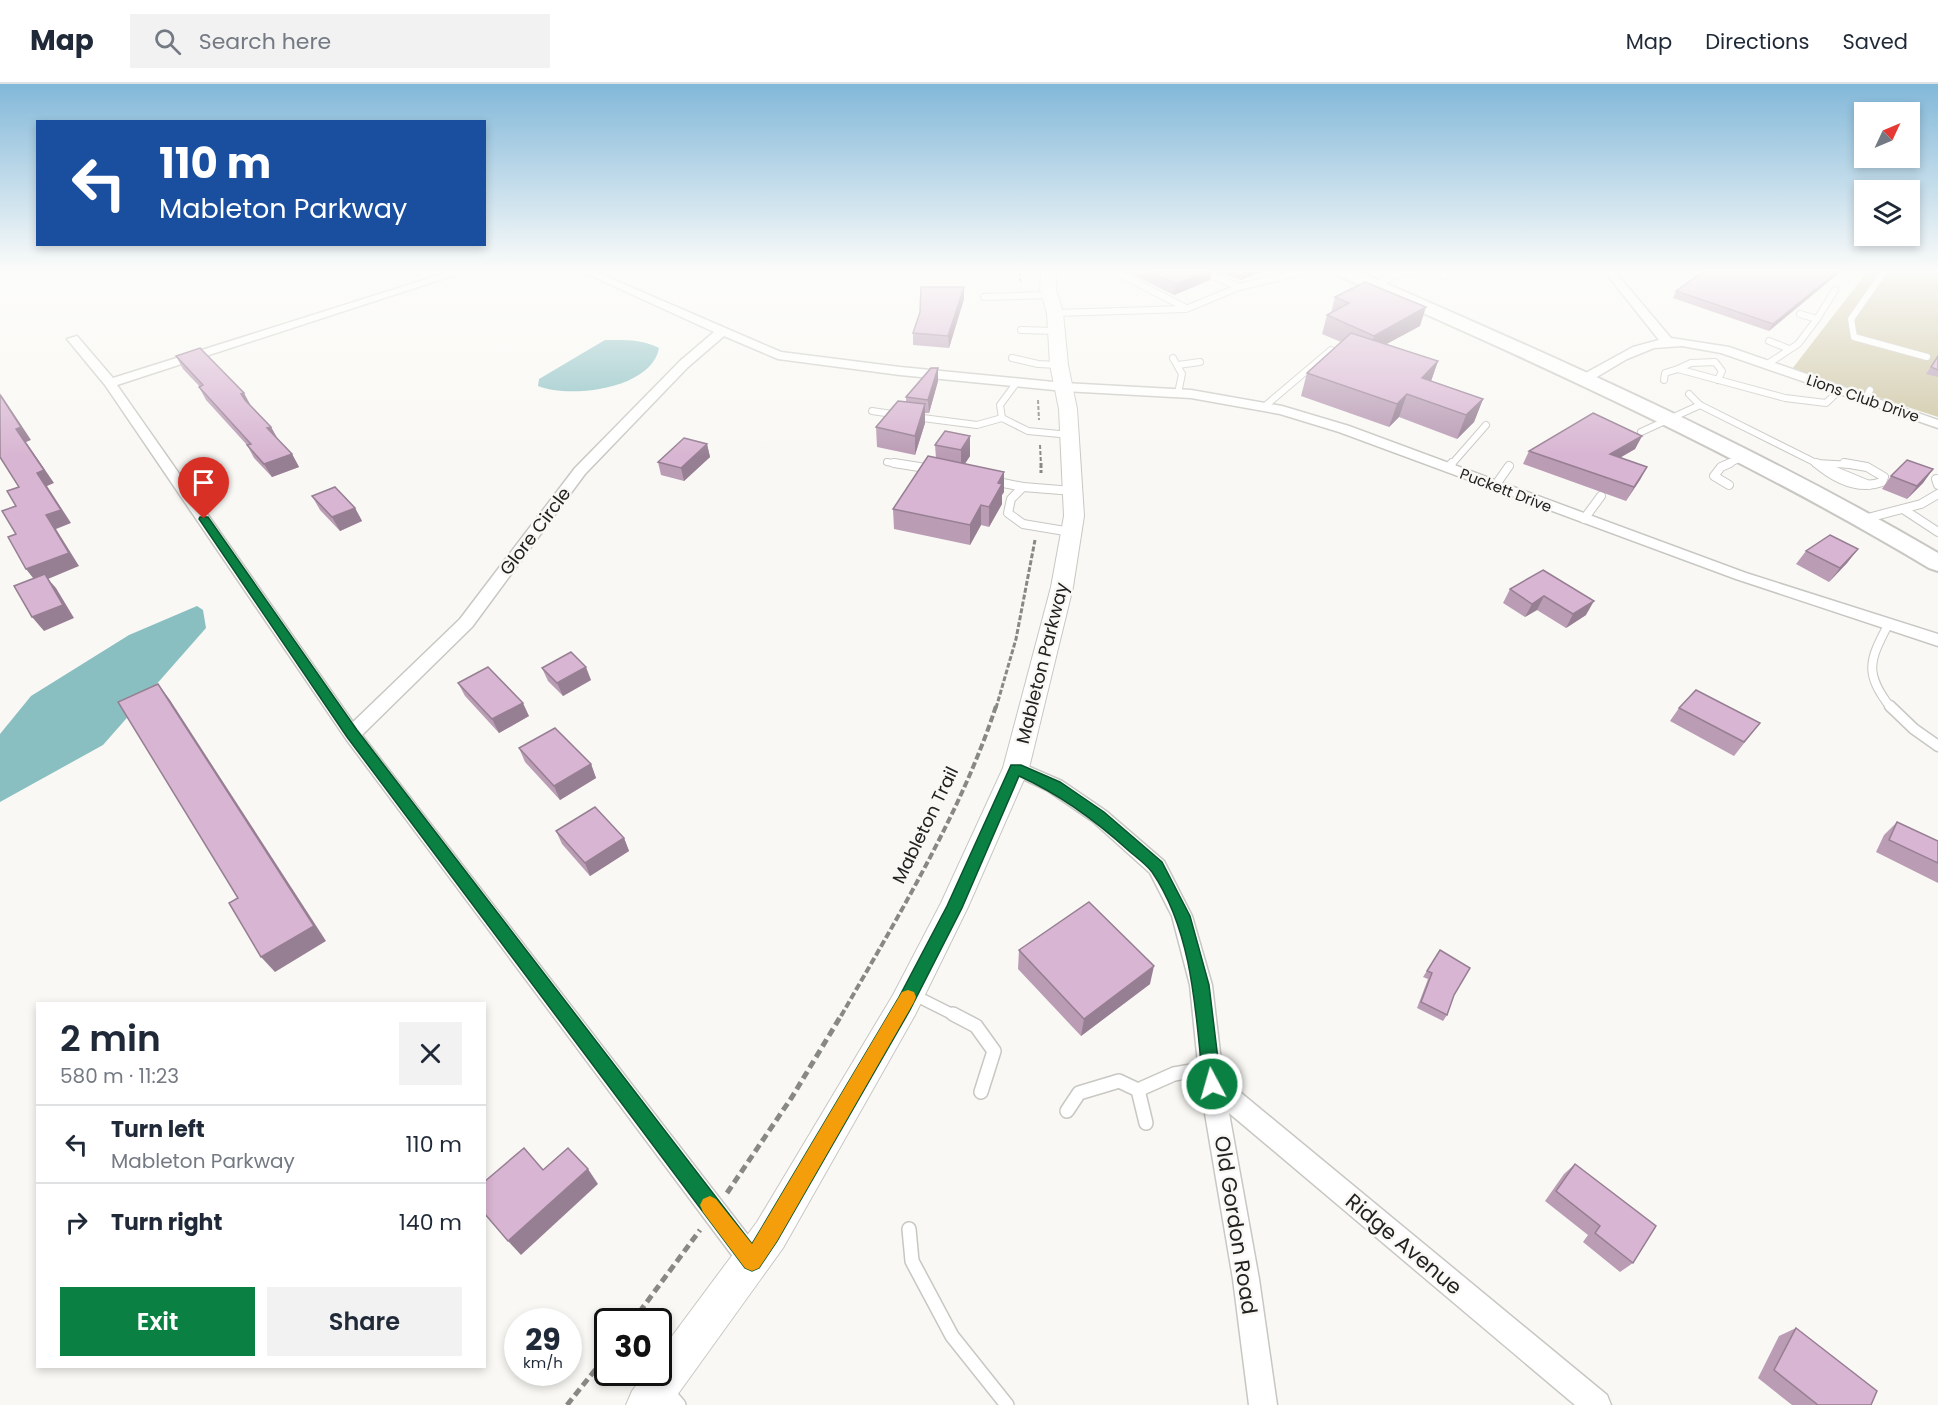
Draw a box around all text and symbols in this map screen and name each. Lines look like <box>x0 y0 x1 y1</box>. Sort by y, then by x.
search box <box>130 14 550 68</box>
text: Map <box>30 21 94 60</box>
icon: search <box>151 25 184 58</box>
text: Search here <box>199 26 331 57</box>
text: Map <box>1626 27 1672 56</box>
text: Directions <box>1705 27 1809 56</box>
text: Saved <box>1842 27 1908 56</box>
north arrow <box>1854 102 1920 168</box>
map controls <box>1854 102 1920 246</box>
text: 110 m <box>159 134 271 193</box>
icon: left <box>60 144 138 222</box>
button: layers <box>1854 180 1920 246</box>
text: Mableton Parkway <box>159 190 407 227</box>
street label: Lions Club Drive <box>1804 369 1922 427</box>
pin <box>178 457 229 519</box>
street label: Puckett Drive <box>1457 463 1555 517</box>
icon: arrive <box>187 466 220 499</box>
street label: Glore Circle <box>494 482 576 580</box>
street label: Mableton Parkway <box>1010 580 1074 746</box>
street label: Mableton Trail <box>886 762 964 888</box>
text: 2 min <box>60 1013 161 1064</box>
button: close <box>399 1022 462 1085</box>
position arrow <box>1180 1052 1244 1116</box>
text: 580 m · 11:23 <box>60 1062 179 1090</box>
text: Turn left <box>111 1114 205 1145</box>
icon: left <box>60 1128 93 1161</box>
text: 110 m <box>406 1129 462 1160</box>
street label: Old Gordon Road <box>1208 1134 1264 1316</box>
text: Mableton Parkway <box>111 1147 295 1175</box>
street label: Ridge Avenue <box>1340 1187 1468 1301</box>
icon: right <box>60 1206 93 1239</box>
text: Turn right <box>111 1207 222 1238</box>
text: 140 m <box>399 1207 462 1238</box>
button: Exit <box>60 1287 255 1356</box>
button: Share <box>267 1287 462 1356</box>
speed limit sign: 30 <box>594 1308 672 1386</box>
text: 29 <box>525 1318 561 1361</box>
text: km/h <box>523 1352 563 1373</box>

